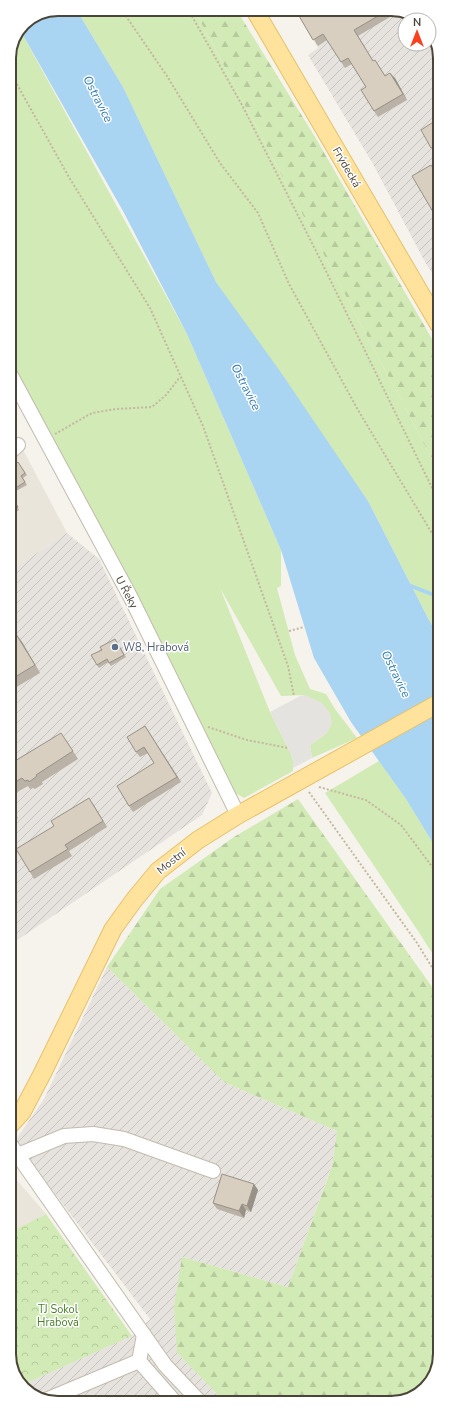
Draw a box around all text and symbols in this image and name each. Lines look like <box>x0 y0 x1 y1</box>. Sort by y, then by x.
north arrow <box>397 12 437 52</box>
text: N <box>413 15 421 30</box>
water label: Ostravice <box>79 73 117 126</box>
street label: Frýdecká <box>329 144 364 190</box>
water label: Ostravice <box>227 361 265 414</box>
street label: U Řeky <box>112 573 142 611</box>
place label: W8, Hrabová <box>123 640 189 655</box>
marker: W8, Hrabová <box>110 642 120 652</box>
water label: Ostravice <box>378 648 415 701</box>
street label: Mostní <box>154 844 190 878</box>
park label: TJ Sokol Hrabová <box>37 1302 79 1330</box>

